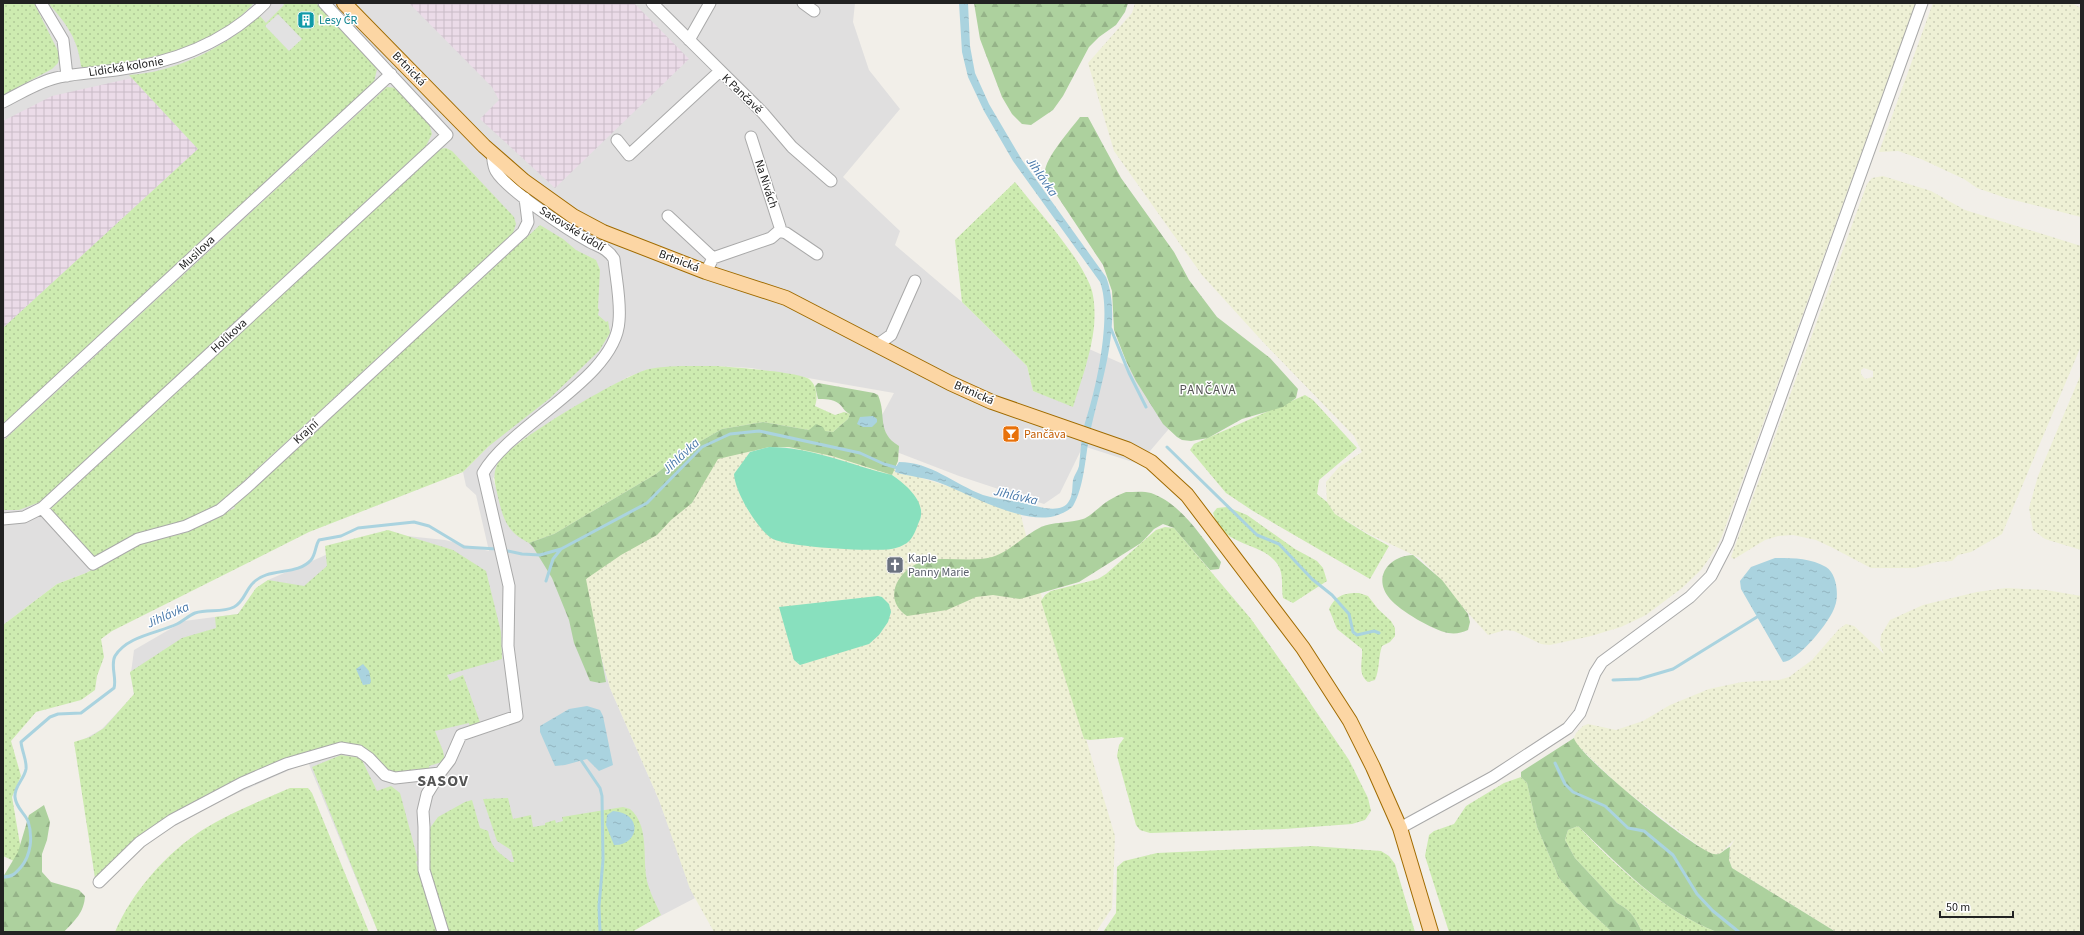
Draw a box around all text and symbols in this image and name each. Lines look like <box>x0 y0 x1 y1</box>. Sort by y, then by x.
building icon: Lesy ČR <box>296 10 316 30</box>
place label: Lesy ČR <box>319 12 358 29</box>
street label: Brtnická <box>388 48 430 90</box>
street label: Lidická kolonie <box>87 53 165 81</box>
street label: K Pančavě <box>718 70 766 118</box>
water label: Jihlávka <box>1021 153 1062 201</box>
street label: Na Nivách <box>750 157 782 211</box>
street label: Sasovské údolí <box>536 202 609 256</box>
street label: Musilova <box>175 232 219 274</box>
street label: Brtnická <box>656 246 702 276</box>
street label: Holíkova <box>207 315 251 357</box>
street label: Brtnická <box>951 377 997 409</box>
district label: PANČAVA <box>1179 381 1237 399</box>
street label: Krajní <box>289 415 323 448</box>
bar icon: Pančava <box>1001 424 1021 444</box>
place label: Pančava <box>1024 426 1066 443</box>
water label: Jihlávka <box>658 434 704 479</box>
water label: Jihlávka <box>991 482 1040 510</box>
place label: Kaple Panny Marie <box>908 550 969 581</box>
church icon: Kaple Panny Marie <box>885 555 905 575</box>
water label: Jihlávka <box>143 598 192 633</box>
district label: SASOV <box>417 770 469 792</box>
scale bar <box>1940 893 2013 919</box>
text: 50 m <box>1946 899 1970 916</box>

